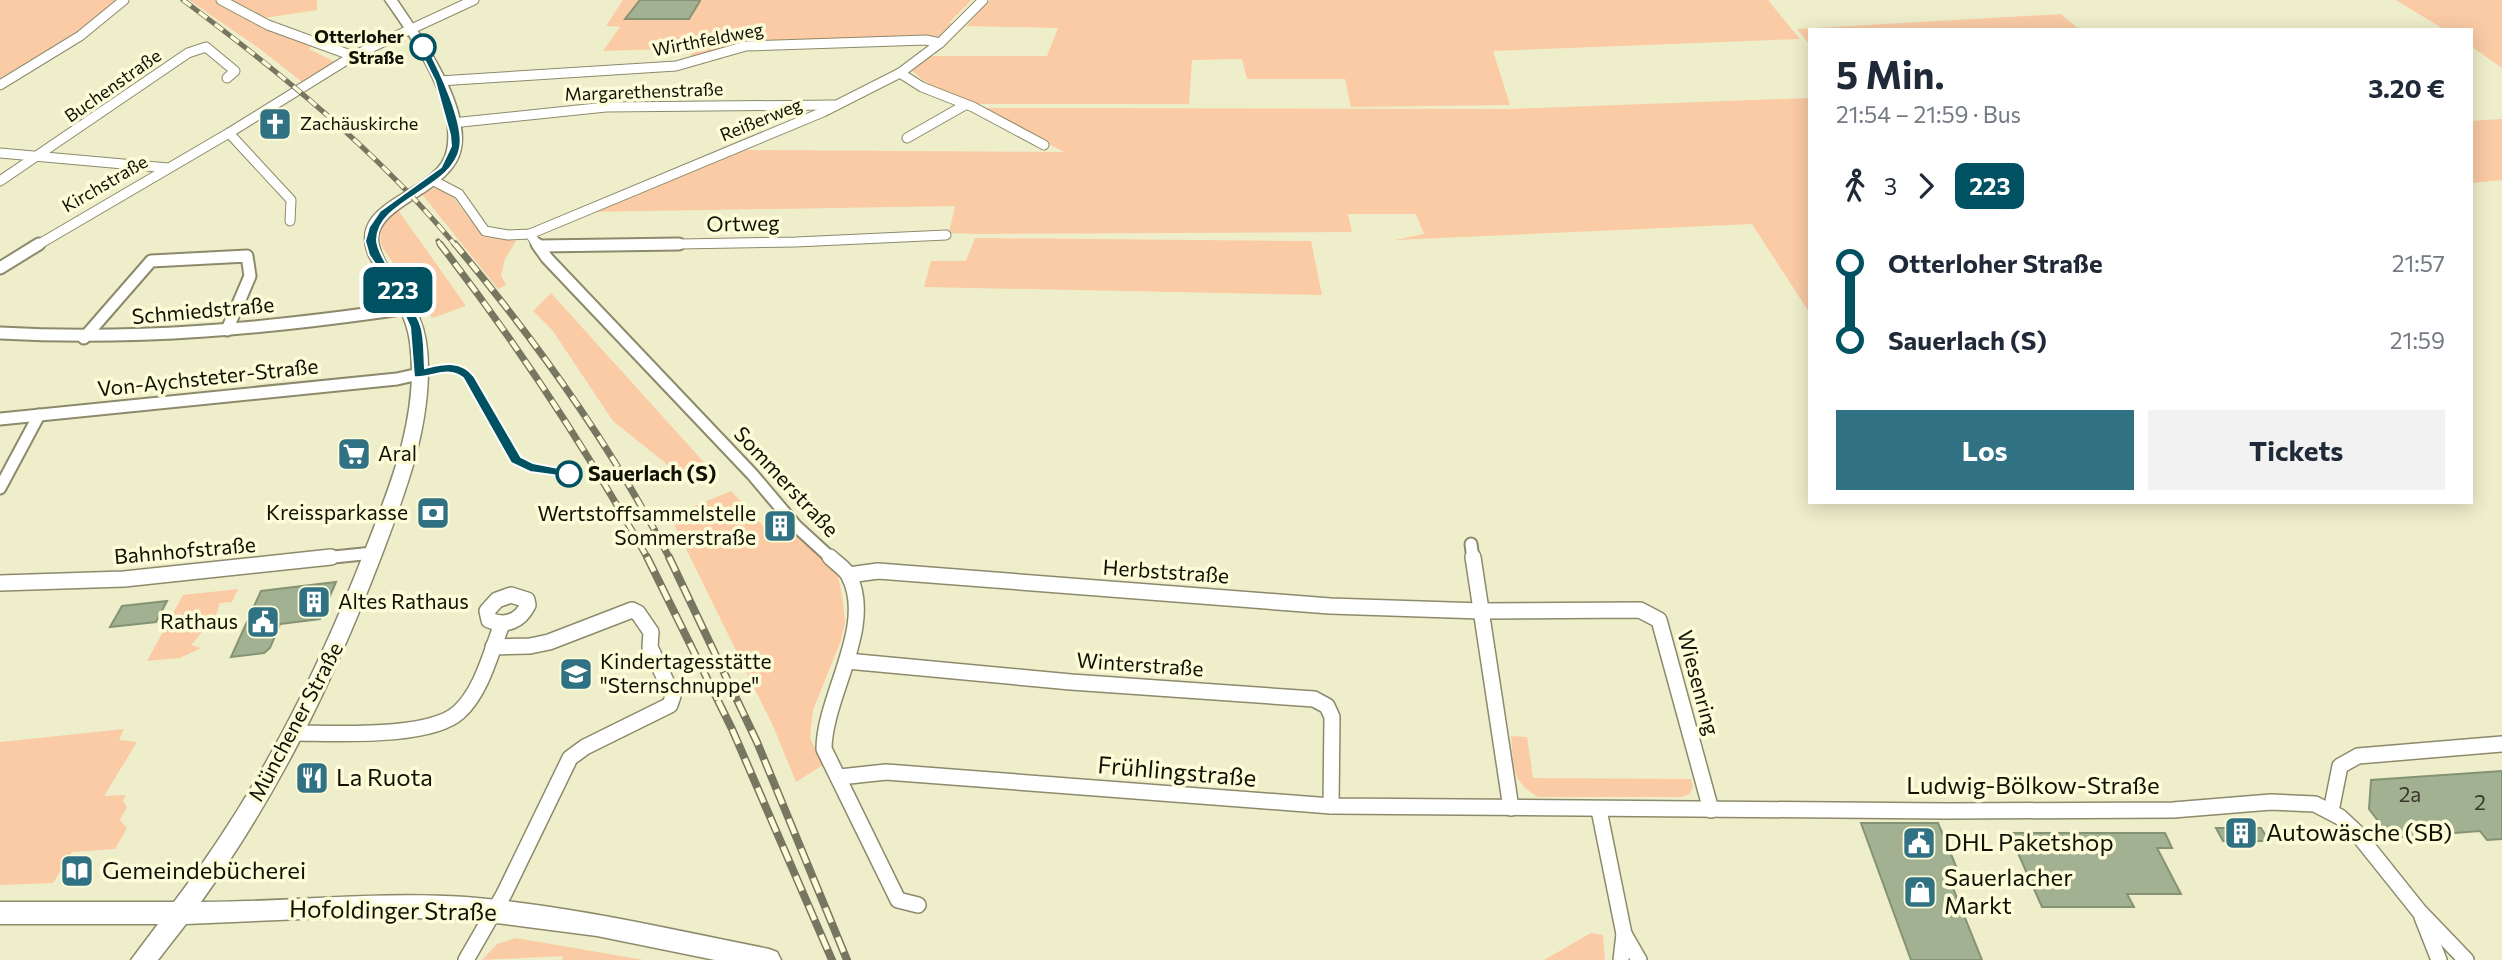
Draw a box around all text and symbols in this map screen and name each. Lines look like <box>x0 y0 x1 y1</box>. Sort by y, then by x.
street label: Wirthfeldweg <box>651 17 765 61</box>
place label: Otterloher Straße <box>314 25 405 68</box>
marker: Otterloher Straße <box>410 34 436 60</box>
street label: Buchenstraße <box>60 44 165 127</box>
text: 5 Min. <box>1836 50 1945 97</box>
text: 3.20 € <box>2368 72 2445 103</box>
street label: Margarethenstraße <box>564 77 724 105</box>
street label: Reißerweg <box>716 93 805 145</box>
text: 21:54 – 21:59 · Bus <box>1836 100 2021 128</box>
church icon: Zachäuskirche <box>256 105 294 143</box>
place label: Zachäuskirche <box>300 112 418 134</box>
street label: Kirchstraße <box>58 150 151 216</box>
icon: walk <box>1836 167 1874 205</box>
icon: forward <box>1907 167 1945 205</box>
text: 223 <box>1969 171 2010 200</box>
text: 3 <box>1884 172 1897 200</box>
street label: Ortweg <box>706 209 780 236</box>
text: Otterloher Straße <box>1888 247 2103 278</box>
text: 21:57 <box>2392 249 2445 277</box>
line badge: 223 <box>358 267 438 313</box>
text: 223 <box>377 275 419 304</box>
street label: Schmiedstraße <box>131 291 275 328</box>
text: Sauerlach (S) <box>1888 324 2047 355</box>
text: 21:59 <box>2390 326 2445 354</box>
street label: Von-Aychsteter-Straße <box>96 352 320 401</box>
button: Los <box>1836 410 2134 490</box>
button: Tickets <box>2148 410 2445 490</box>
street label: Sommerstraße <box>730 421 845 541</box>
supermarket icon: Aral <box>335 435 373 473</box>
place label: Aral <box>378 440 417 465</box>
place label: Sauerlach (S) <box>588 460 716 485</box>
marker: Sauerlach (S) <box>556 461 582 487</box>
bank icon: Kreissparkasse <box>414 494 452 532</box>
place label: Kreissparkasse <box>266 499 408 524</box>
place label: Wertstoffsammelstelle Sommerstraße <box>537 500 756 549</box>
building icon: Wertstoffsammelstelle Sommerstraße <box>761 507 799 545</box>
street label: Bahnhofstraße <box>113 531 257 568</box>
street label: Herbststraße <box>1102 554 1230 587</box>
building icon: Altes Rathaus <box>295 583 333 621</box>
place label: Altes Rathaus <box>338 588 469 613</box>
public building icon: Rathaus <box>244 603 282 641</box>
place label: Rathaus <box>160 608 238 633</box>
street label: Wiesenring <box>1673 627 1725 738</box>
street label: Münchener Straße <box>242 638 347 805</box>
street label: Winterstraße <box>1076 647 1205 680</box>
place label: Kindertagesstätte "Sternschnuppe" <box>600 648 772 697</box>
school or university icon: Kindertagesstätte "Sternschnuppe" <box>557 655 595 693</box>
street label: Frühlingstraße <box>1097 749 1258 792</box>
restaurant icon: La Ruota <box>293 759 331 797</box>
place label: La Ruota <box>336 762 433 791</box>
street label: Ludwig-Bölkow-Straße <box>1906 770 2160 799</box>
house number: 2a <box>2399 781 2421 806</box>
house number: 2 <box>2474 789 2486 814</box>
building icon: Autowäsche (SB) <box>2222 814 2260 852</box>
place label: Autowäsche (SB) <box>2266 817 2452 846</box>
public building icon: DHL Paketshop <box>1900 824 1938 862</box>
place label: DHL Paketshop <box>1944 827 2114 856</box>
library icon: Gemeindebücherei <box>58 852 96 890</box>
place label: Gemeindebücherei <box>102 855 306 884</box>
place label: Sauerlacher Markt <box>1944 862 2073 919</box>
shop icon: Sauerlacher Markt <box>1901 873 1939 911</box>
street label: Hofoldinger Straße <box>289 893 497 926</box>

